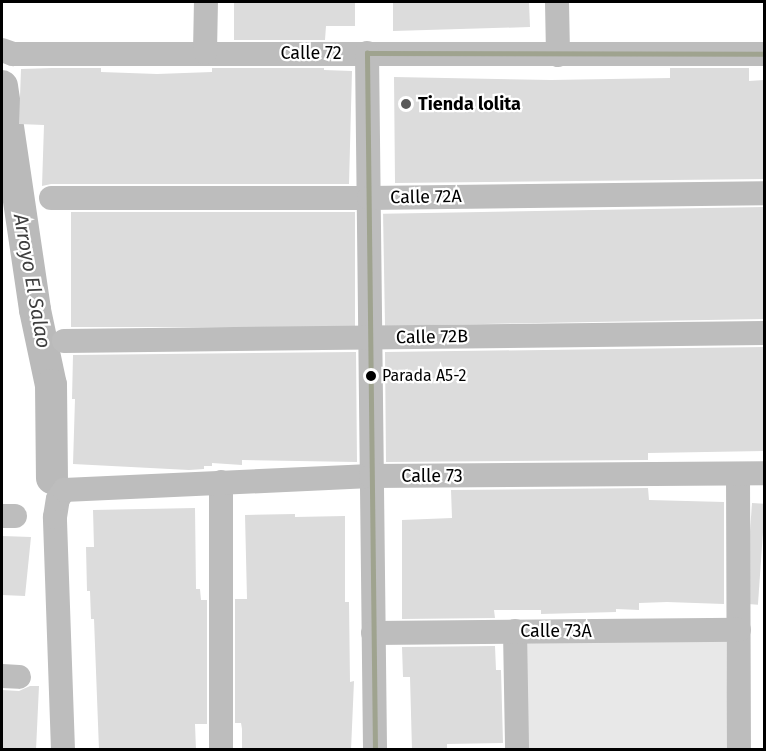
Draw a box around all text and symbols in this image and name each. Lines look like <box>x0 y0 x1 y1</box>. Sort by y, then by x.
street label: Calle 72 <box>280 42 342 64</box>
place label: Tienda lolita <box>418 93 521 115</box>
marker: Tienda lolita <box>399 97 413 111</box>
street label: Calle 72A <box>390 186 462 208</box>
water label: Arroyo El Salao <box>8 212 56 350</box>
street label: Calle 72B <box>396 326 468 348</box>
place label: Parada A5-2 <box>382 366 467 386</box>
marker: Parada A5-2 <box>365 370 377 382</box>
street label: Calle 73 <box>401 465 463 487</box>
street label: Calle 73A <box>520 620 592 642</box>

